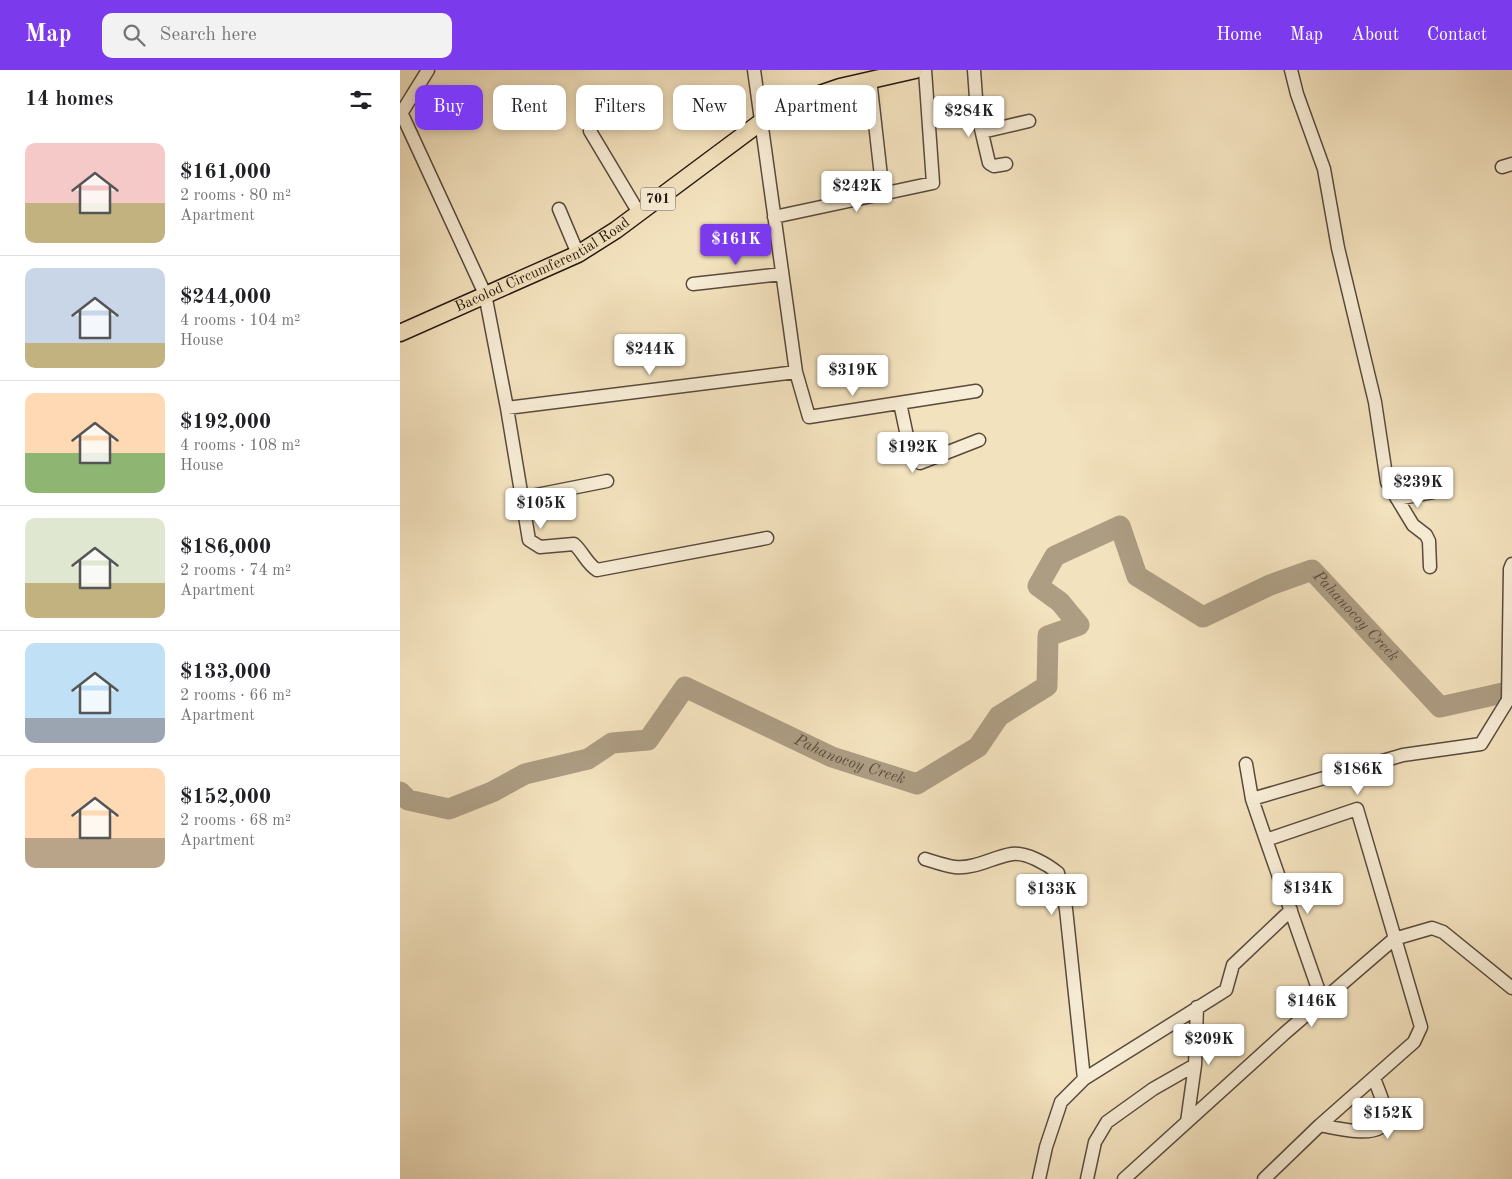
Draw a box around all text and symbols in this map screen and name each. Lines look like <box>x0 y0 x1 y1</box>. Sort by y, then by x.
search box <box>102 13 452 58</box>
icon: search <box>120 21 148 49</box>
text: Map <box>25 23 72 47</box>
text: Search here <box>160 26 257 45</box>
text: Home <box>1216 26 1262 44</box>
text: Map <box>1290 26 1323 44</box>
text: About <box>1351 26 1399 44</box>
text: Contact <box>1427 26 1487 44</box>
chip: Buy <box>415 85 483 130</box>
chip: Rent <box>493 85 566 130</box>
chip: Filters <box>576 85 663 130</box>
chip: New <box>673 85 746 130</box>
chip: Apartment <box>756 85 876 130</box>
icon: filters <box>347 86 375 114</box>
text: 14 homes <box>25 89 113 110</box>
pin: $284K <box>934 96 1004 138</box>
text: $284K <box>944 104 994 120</box>
text: $161,000 <box>180 162 271 183</box>
icon: home <box>65 163 125 223</box>
pin: $242K <box>822 170 892 213</box>
text: $242K <box>832 179 882 195</box>
text: 2 rooms · 80 m² <box>180 188 291 204</box>
road number: 701 <box>640 188 676 210</box>
text: Apartment <box>180 208 255 224</box>
street label: Bacolod Circumferential Road <box>453 215 633 315</box>
pin: $161K <box>701 224 771 266</box>
text: $161K <box>711 232 761 248</box>
text: $244,000 <box>180 287 271 308</box>
icon: home <box>65 288 125 348</box>
text: 4 rooms · 104 m² <box>180 313 300 329</box>
text: House <box>180 333 223 349</box>
pin: $244K <box>615 334 685 376</box>
text: $244K <box>625 342 675 358</box>
pin: $319K <box>818 354 888 397</box>
text: $319K <box>828 363 878 379</box>
text: $192,000 <box>180 412 271 433</box>
icon: home <box>65 413 125 473</box>
pin: $192K <box>878 432 948 474</box>
text: 4 rooms · 108 m² <box>180 438 300 454</box>
text: $192K <box>888 440 938 456</box>
text: House <box>180 458 223 474</box>
pin: $239K <box>1383 466 1453 509</box>
text: $239K <box>1393 475 1443 491</box>
pin: $105K <box>506 488 576 530</box>
text: $105K <box>516 496 566 512</box>
text: $186,000 <box>180 537 271 558</box>
icon: home <box>65 538 125 598</box>
text: 2 rooms · 74 m² <box>180 563 291 579</box>
water label: Pahanocoy Creek <box>1309 568 1401 665</box>
text: Apartment <box>180 583 255 599</box>
text: $133,000 <box>180 662 271 683</box>
icon: home <box>65 663 125 723</box>
text: 2 rooms · 66 m² <box>180 688 291 704</box>
text: Apartment <box>180 708 255 724</box>
water label: Pahanocoy Creek <box>791 732 907 788</box>
pin: $186K <box>1323 754 1393 796</box>
text: $186K <box>1333 762 1383 778</box>
text: $152,000 <box>180 787 271 808</box>
icon: home <box>65 788 125 848</box>
text: 2 rooms · 68 m² <box>180 813 291 829</box>
text: Apartment <box>180 833 255 849</box>
pin: $134K <box>1273 872 1343 915</box>
pin: $133K <box>1017 874 1087 916</box>
text: $134K <box>1283 881 1333 897</box>
text: $133K <box>1027 882 1077 898</box>
pin: $146K <box>1277 986 1347 1028</box>
text: $146K <box>1287 994 1337 1010</box>
pin: $209K <box>1174 1024 1244 1066</box>
text: $209K <box>1184 1032 1234 1048</box>
pin: $152K <box>1353 1098 1423 1140</box>
text: $152K <box>1363 1106 1413 1122</box>

